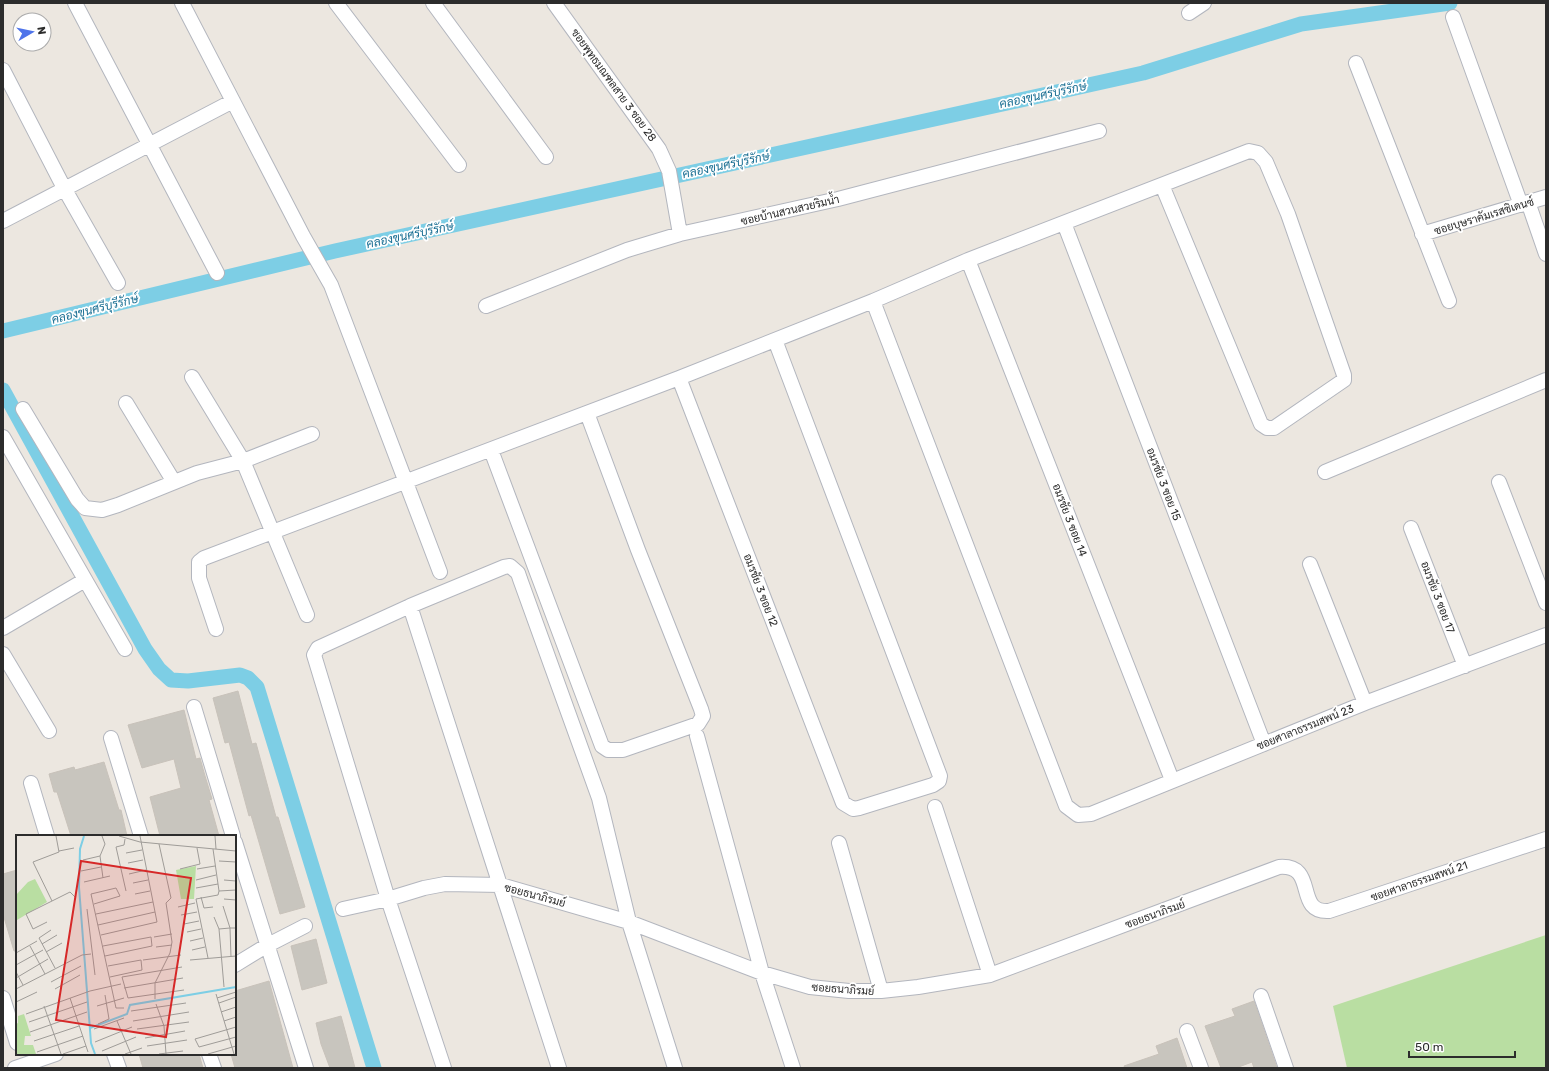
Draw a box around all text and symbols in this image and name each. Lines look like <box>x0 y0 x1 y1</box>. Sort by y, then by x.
north arrow <box>12 12 52 52</box>
text: N <box>34 26 48 36</box>
street label: ซอยพุทธมณฑลสาย 3 ซอย 28 <box>567 26 659 145</box>
water label: คลองขุนศรีบุรีรักษ์ <box>998 78 1090 113</box>
water label: คลองขุนศรีบุรีรักษ์ <box>681 148 773 183</box>
street label: ซอยบ้านสวนสวยริมน้ำ <box>738 188 841 228</box>
street label: ซอยบุษราคัมเรสซิเดนซ์ <box>1432 193 1536 240</box>
water label: คลองขุนศรีบุรีรักษ์ <box>365 218 457 253</box>
water label: คลองขุนศรีบุรีรักษ์ <box>50 290 142 328</box>
street label: อมรชัย 3 ซอย 15 <box>1144 446 1184 523</box>
street label: อมรชัย 3 ซอย 14 <box>1050 481 1090 559</box>
street label: อมรชัย 3 ซอย 12 <box>741 552 781 628</box>
street label: อมรชัย 3 ซอย 17 <box>1418 559 1458 635</box>
street label: ซอยศาลาธรรมสพน์ 23 <box>1254 700 1356 753</box>
inset map <box>16 835 236 1055</box>
street label: ซอยศาลาธรรมสพน์ 21 <box>1368 857 1469 904</box>
street label: ซอยธนาภิรมย์ <box>503 879 567 910</box>
street label: ซอยธนาภิรมย์ <box>1123 896 1187 931</box>
street label: ซอยธนาภิรมย์ <box>811 979 875 998</box>
scale bar <box>1409 1033 1515 1059</box>
text: 50 m <box>1415 1040 1443 1054</box>

